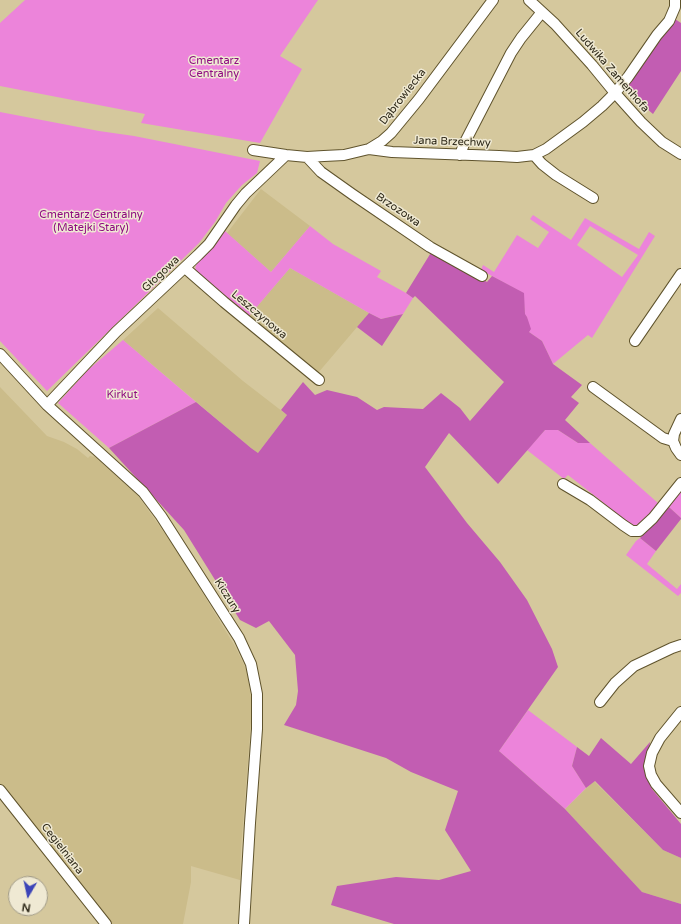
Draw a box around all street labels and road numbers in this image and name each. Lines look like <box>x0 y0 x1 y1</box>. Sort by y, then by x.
street label: Ludwika Zamenhofa <box>572 27 652 115</box>
street label: Dąbrowiecka <box>377 66 429 128</box>
street label: Jana Brzechwy <box>413 134 491 150</box>
street label: Brzozowa <box>373 190 423 230</box>
street label: Głogowa <box>140 253 182 295</box>
street label: Leszczynowa <box>228 288 290 342</box>
street label: Kiczury <box>211 576 243 616</box>
street label: Cegielniana <box>38 821 86 877</box>

